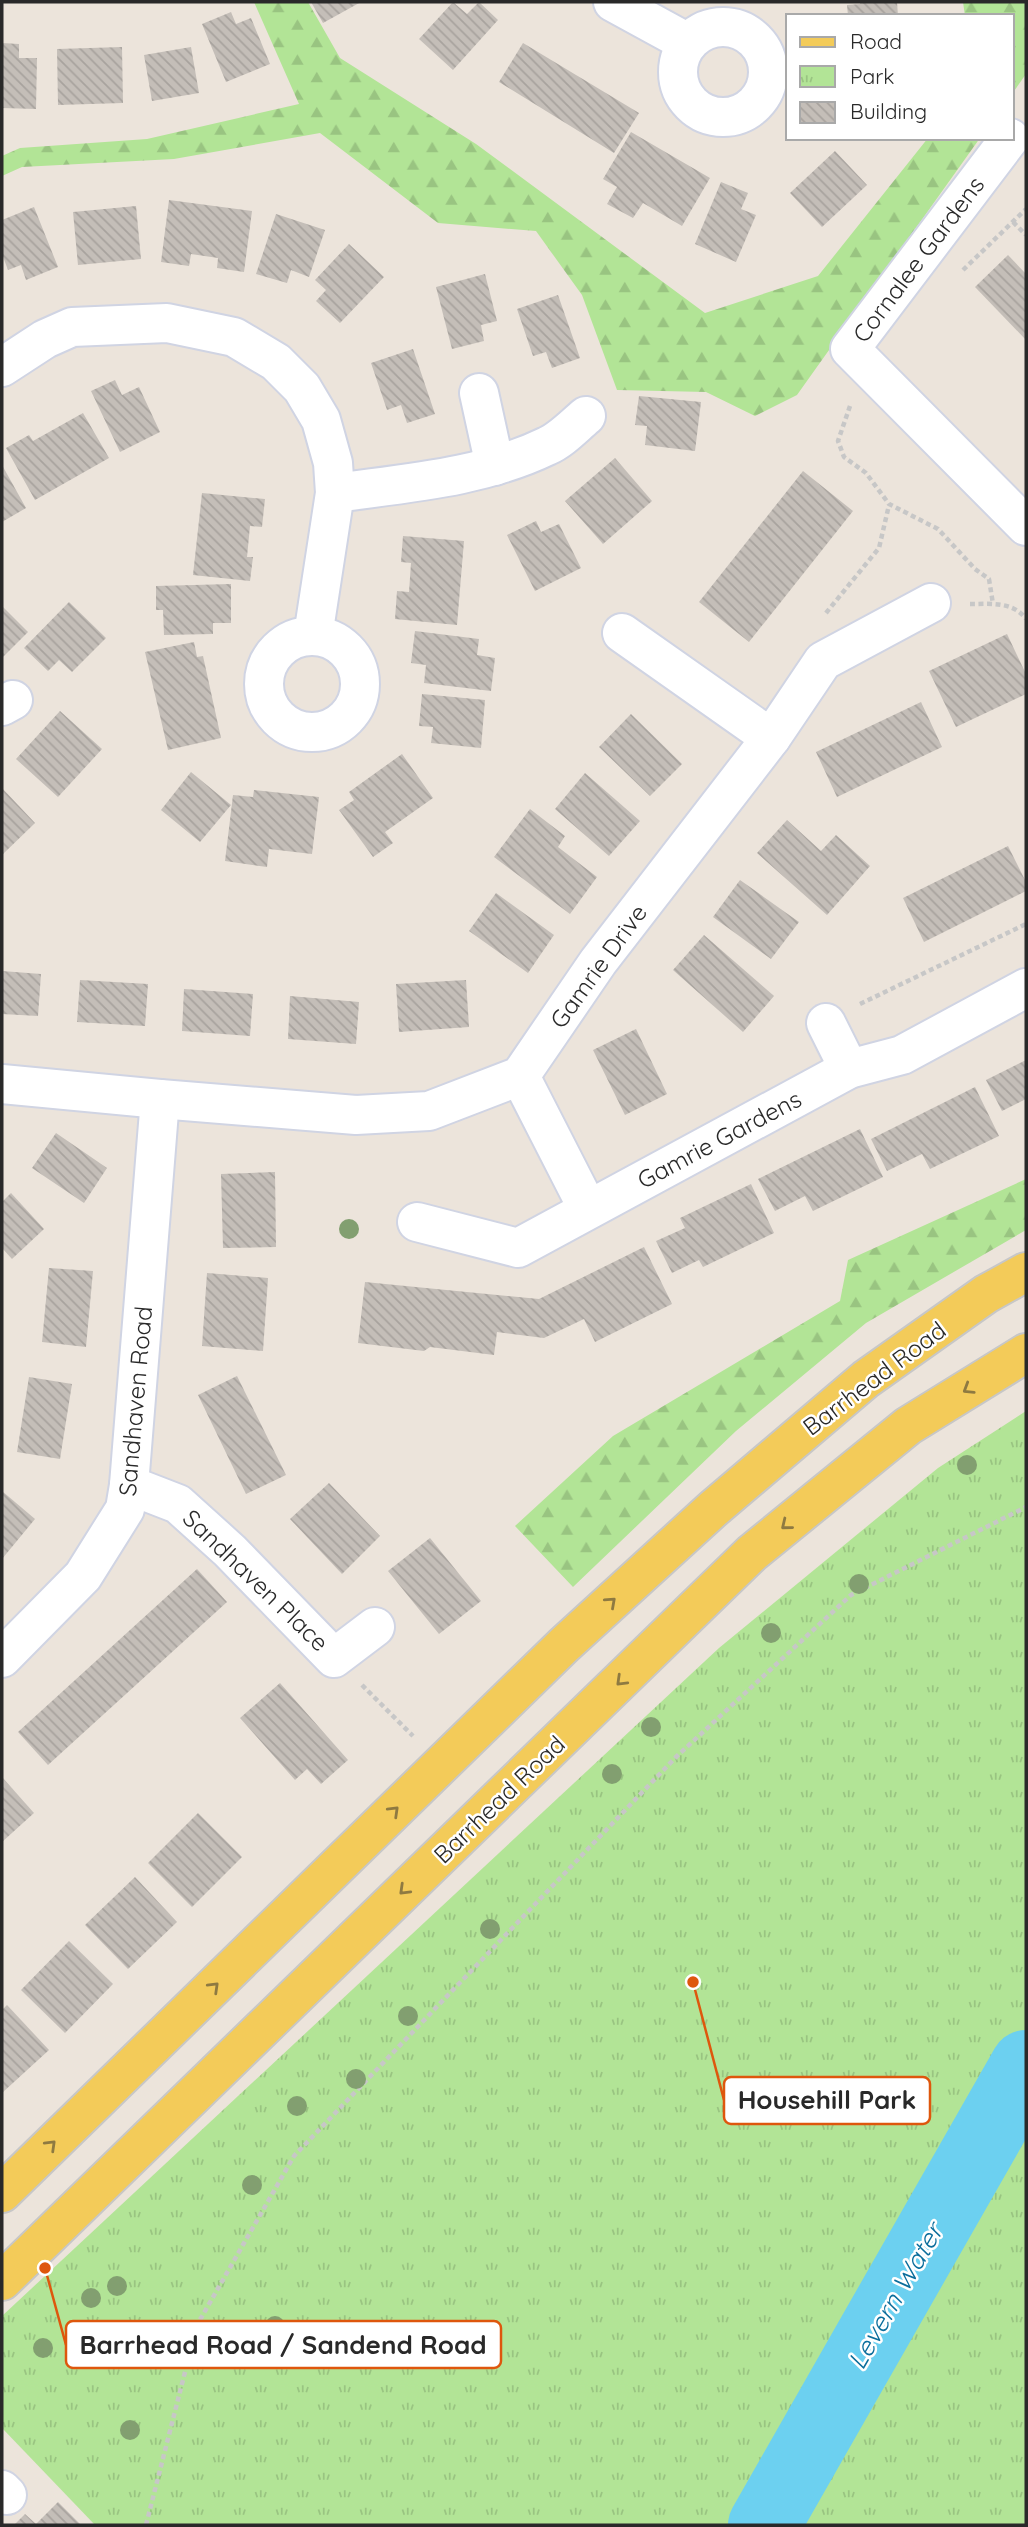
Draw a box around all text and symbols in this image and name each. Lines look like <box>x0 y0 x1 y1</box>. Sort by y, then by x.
legend <box>786 14 1014 140</box>
text: Road <box>850 28 902 54</box>
text: Park <box>850 63 894 89</box>
text: Building <box>850 98 927 124</box>
street label: Cornalee Gardens <box>846 170 990 348</box>
street label: Gamrie Drive <box>543 898 653 1034</box>
street label: Gamrie Gardens <box>632 1083 806 1195</box>
street label: Sandhaven Road <box>112 1305 158 1497</box>
street label: Barrhead Road <box>797 1315 951 1441</box>
one-way arrow <box>963 1381 976 1394</box>
street label: Sandhaven Place <box>177 1503 335 1657</box>
one-way arrow <box>782 1517 795 1529</box>
one-way arrow <box>603 1598 616 1610</box>
one-way arrow <box>616 1672 629 1685</box>
street label: Barrhead Road <box>427 1729 571 1869</box>
one-way arrow <box>386 1806 399 1819</box>
one-way arrow <box>400 1882 413 1895</box>
one-way arrow <box>205 1982 218 1995</box>
callout: Househill Park <box>724 2077 930 2124</box>
text: Househill Park <box>738 2083 916 2116</box>
one-way arrow <box>42 2141 55 2154</box>
water label: Levern Water <box>840 2215 951 2375</box>
callout: Barrhead Road / Sandend Road <box>66 2321 501 2368</box>
text: Barrhead Road / Sandend Road <box>79 2328 487 2361</box>

